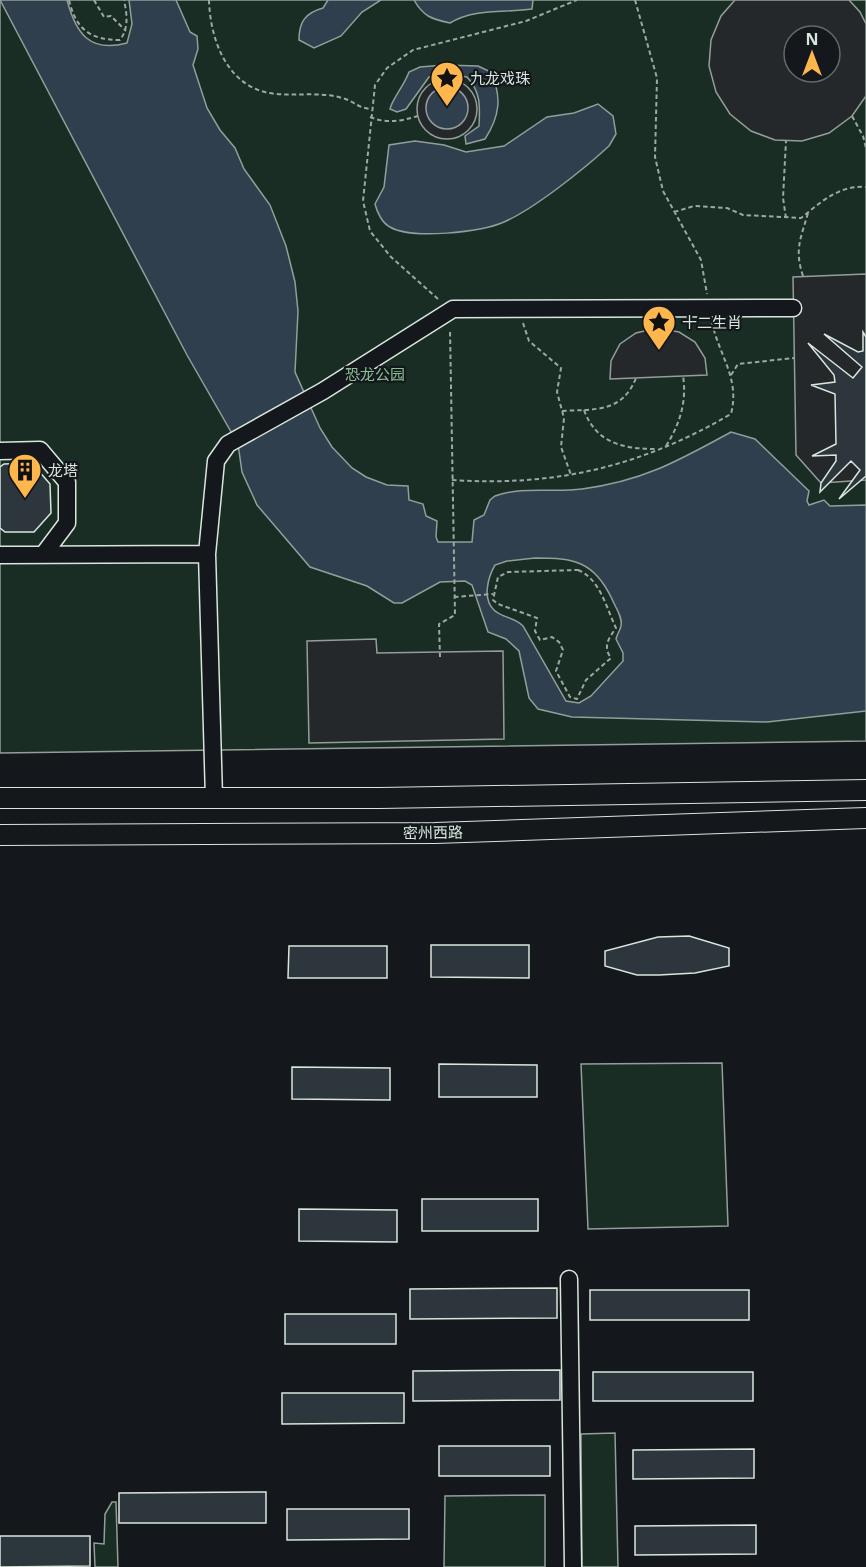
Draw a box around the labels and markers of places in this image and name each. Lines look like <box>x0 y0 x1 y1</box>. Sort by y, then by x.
place icon: 九龙戏珠 <box>429 60 465 107</box>
place label: 九龙戏珠 <box>470 68 531 88</box>
place icon: 十二生肖 <box>641 304 677 351</box>
place label: 十二生肖 <box>682 312 742 332</box>
building icon: 龙塔 <box>7 452 43 499</box>
place label: 龙塔 <box>48 460 78 480</box>

